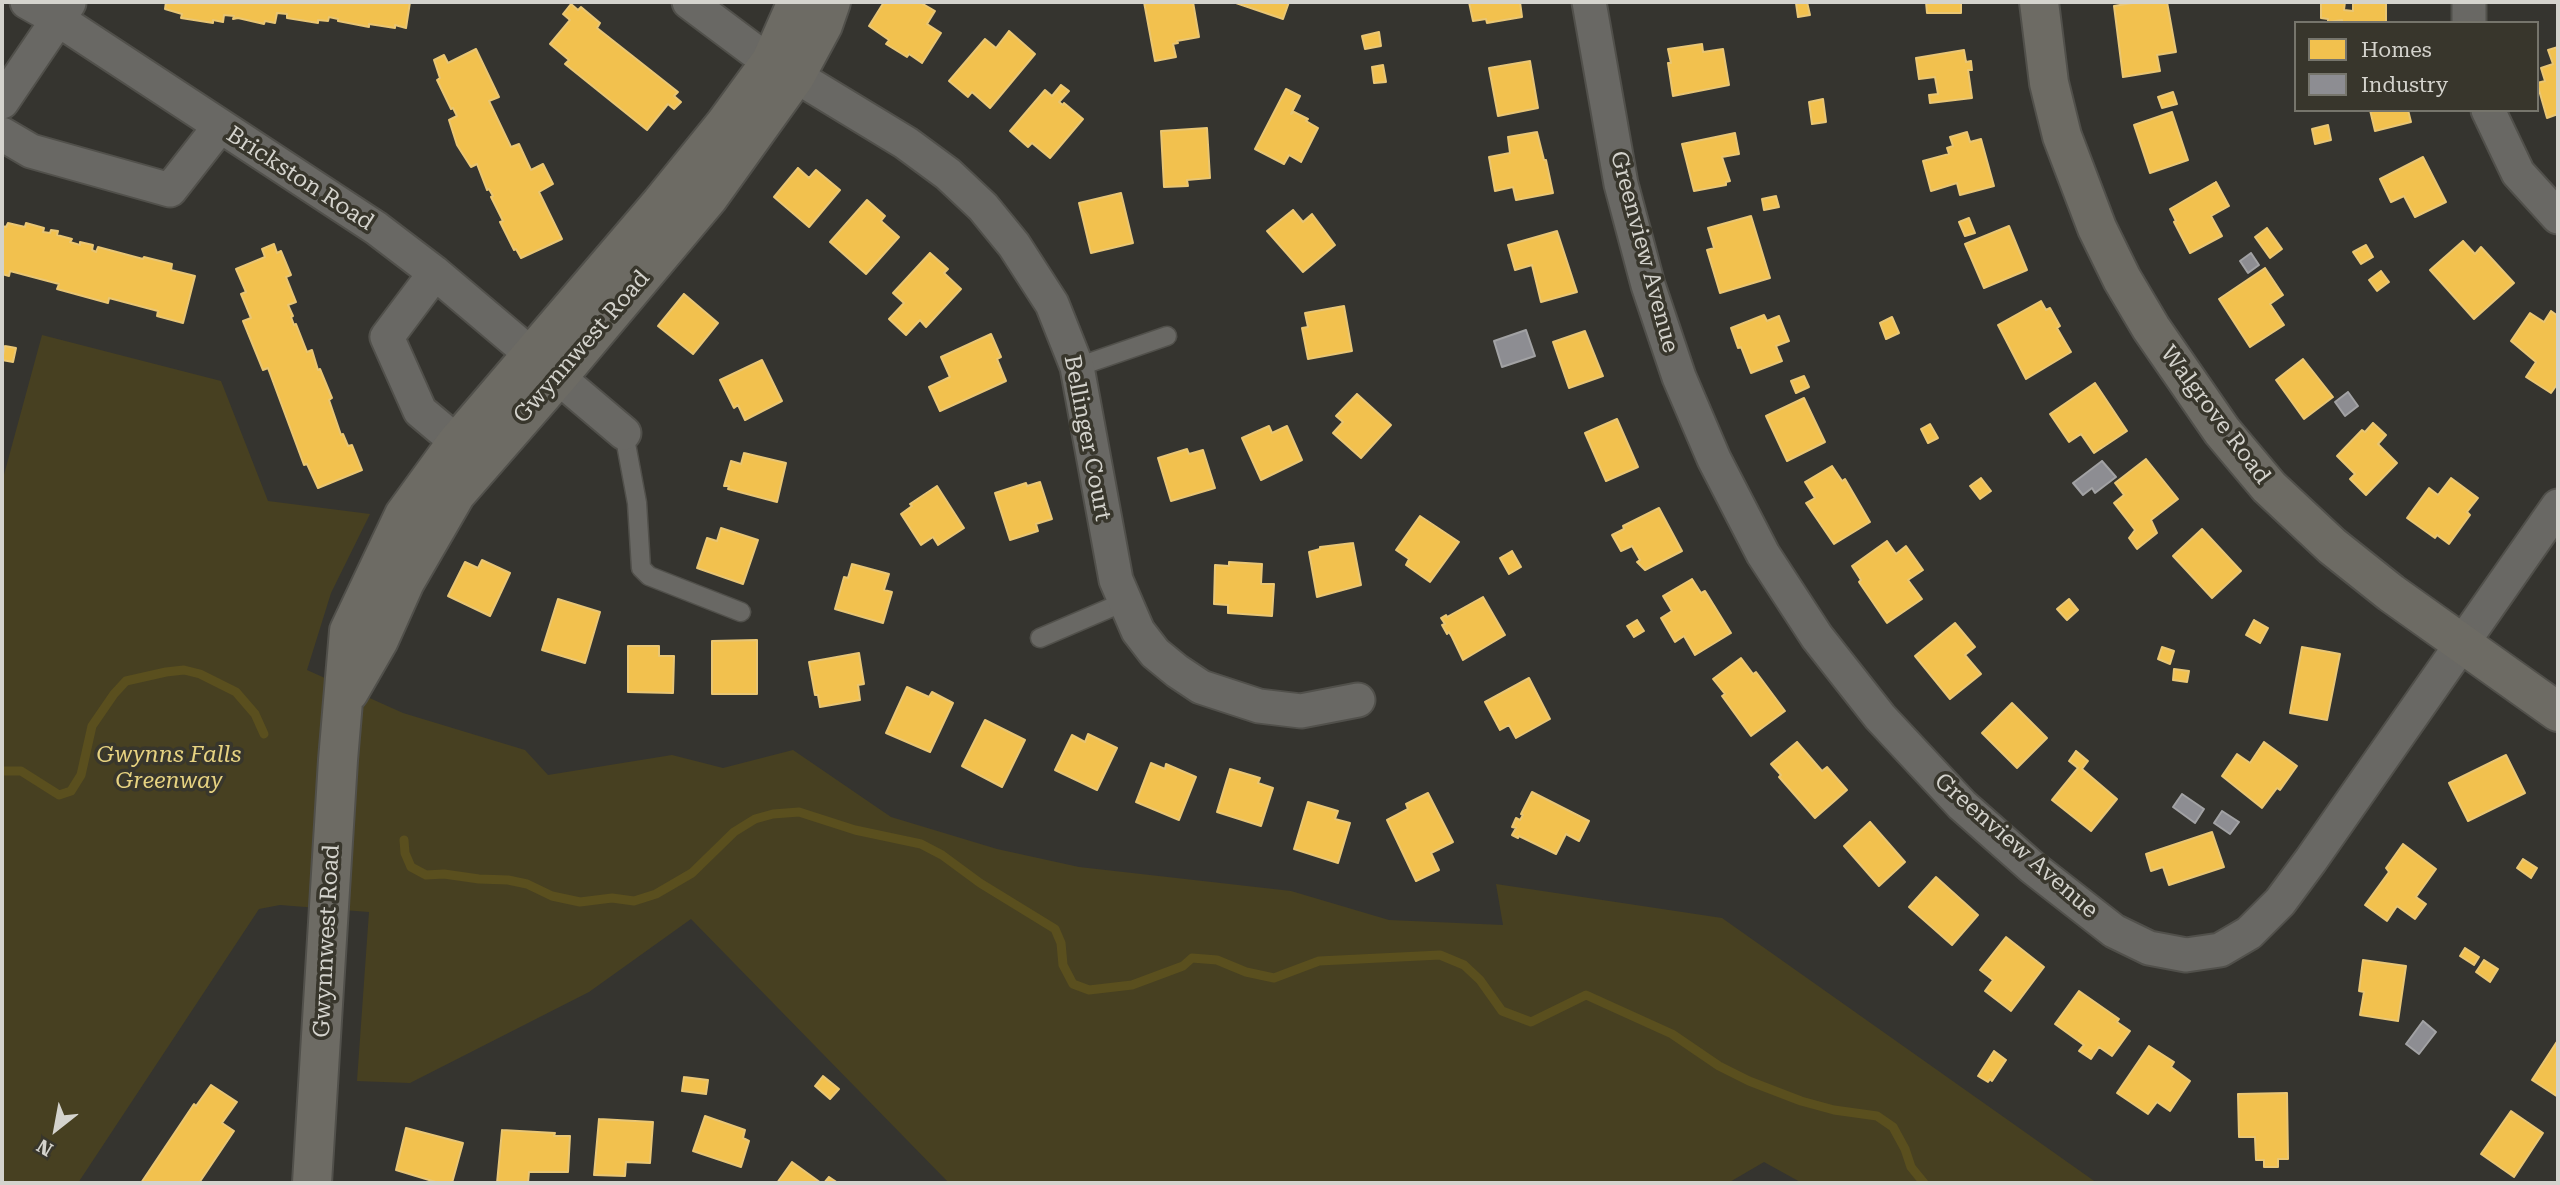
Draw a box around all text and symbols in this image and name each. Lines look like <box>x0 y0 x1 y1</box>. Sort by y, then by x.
legend <box>2294 21 2539 112</box>
text: Homes <box>2361 38 2432 62</box>
text: Industry <box>2361 73 2448 97</box>
street label: Brickston Road <box>221 121 379 237</box>
street label: Greenview Avenue <box>1604 148 1684 356</box>
street label: Gwynnwest Road <box>508 265 656 429</box>
street label: Walgrove Road <box>2154 341 2276 489</box>
street label: Bellinger Court <box>1057 353 1117 523</box>
park label: Gwynns Falls Greenway <box>97 741 241 795</box>
street label: Greenview Avenue <box>1929 768 2103 924</box>
street label: Gwynnwest Road <box>308 844 346 1038</box>
north arrow <box>21 1094 91 1164</box>
text: N <box>33 1134 57 1161</box>

